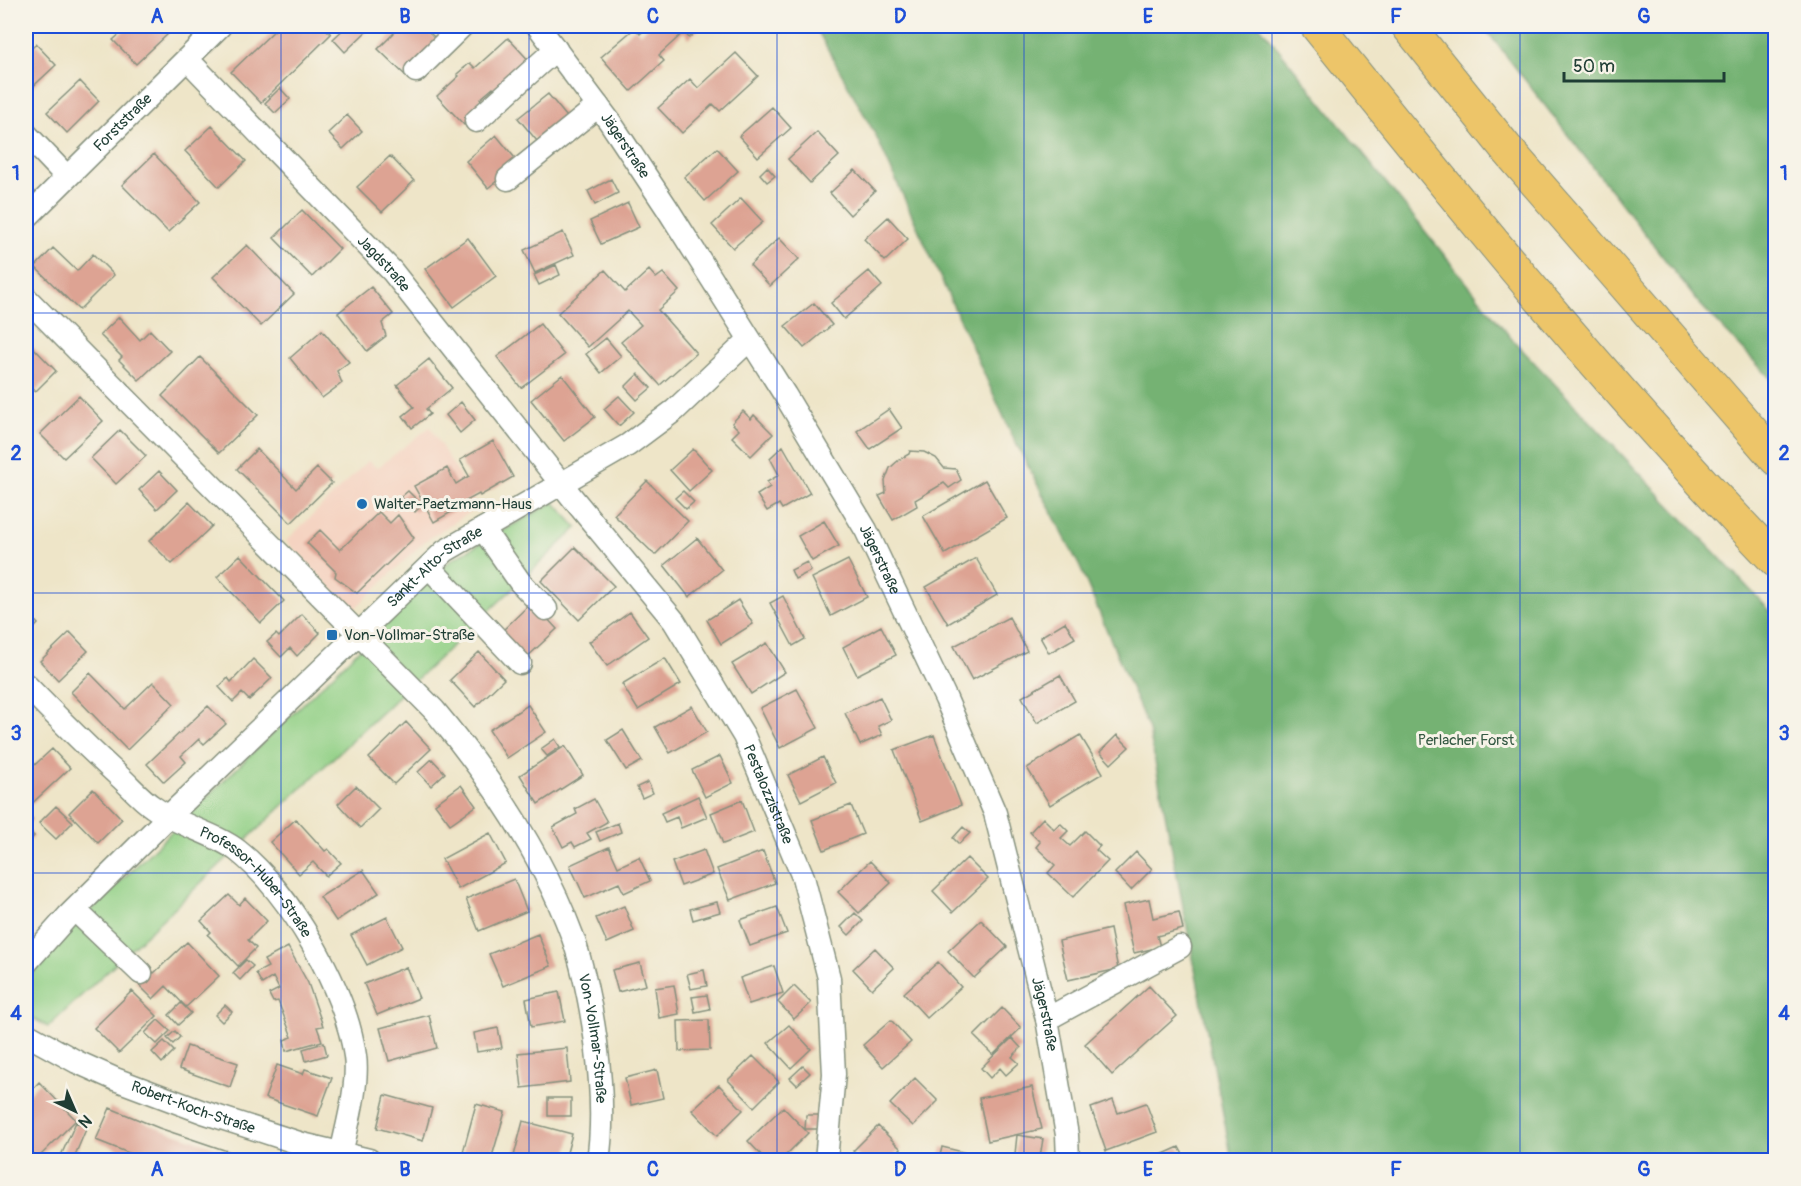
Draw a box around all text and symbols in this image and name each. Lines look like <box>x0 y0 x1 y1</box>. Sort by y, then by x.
text: A <box>151 4 164 29</box>
text: B <box>399 4 411 29</box>
text: C <box>647 4 659 29</box>
text: D <box>894 4 907 29</box>
text: E <box>1143 4 1154 29</box>
text: F <box>1390 4 1402 29</box>
text: G <box>1637 4 1651 29</box>
scale bar <box>1564 45 1724 83</box>
text: 50 m <box>1573 55 1615 78</box>
street label: Forststraße <box>90 89 157 156</box>
street label: Jägerstraße <box>596 109 654 183</box>
text: 1 <box>12 161 20 186</box>
text: 1 <box>1780 161 1788 186</box>
street label: Jagdstraße <box>353 232 414 296</box>
text: 2 <box>10 441 22 466</box>
text: 2 <box>1778 441 1790 466</box>
place label: Walter-Paetzmann-Haus <box>374 495 532 514</box>
marker: Walter-Paetzmann-Haus <box>355 497 369 511</box>
street label: Jägerstraße <box>855 521 904 598</box>
street label: Sankt-Alto-Straße <box>383 522 487 612</box>
place label: Von-Vollmar-Straße <box>344 626 475 645</box>
marker: Von-Vollmar-Straße <box>325 628 339 642</box>
text: 3 <box>10 721 22 746</box>
text: 3 <box>1778 721 1790 746</box>
park label: Perlacher Forst <box>1418 731 1515 750</box>
street label: Pestalozzistraße <box>739 742 797 847</box>
street label: Professor-Huber-Straße <box>197 823 316 942</box>
street label: Von-Vollmar-Straße <box>574 972 610 1104</box>
street label: Jägerstraße <box>1027 975 1061 1053</box>
text: 4 <box>10 1001 22 1026</box>
text: 4 <box>1778 1001 1790 1026</box>
street label: Robert-Koch-Straße <box>128 1077 258 1138</box>
north arrow <box>45 1081 105 1141</box>
text: N <box>74 1110 96 1132</box>
text: A <box>151 1157 164 1182</box>
text: B <box>399 1157 411 1182</box>
text: C <box>647 1157 659 1182</box>
text: D <box>894 1157 907 1182</box>
text: E <box>1143 1157 1154 1182</box>
text: F <box>1390 1157 1402 1182</box>
text: G <box>1637 1157 1651 1182</box>

